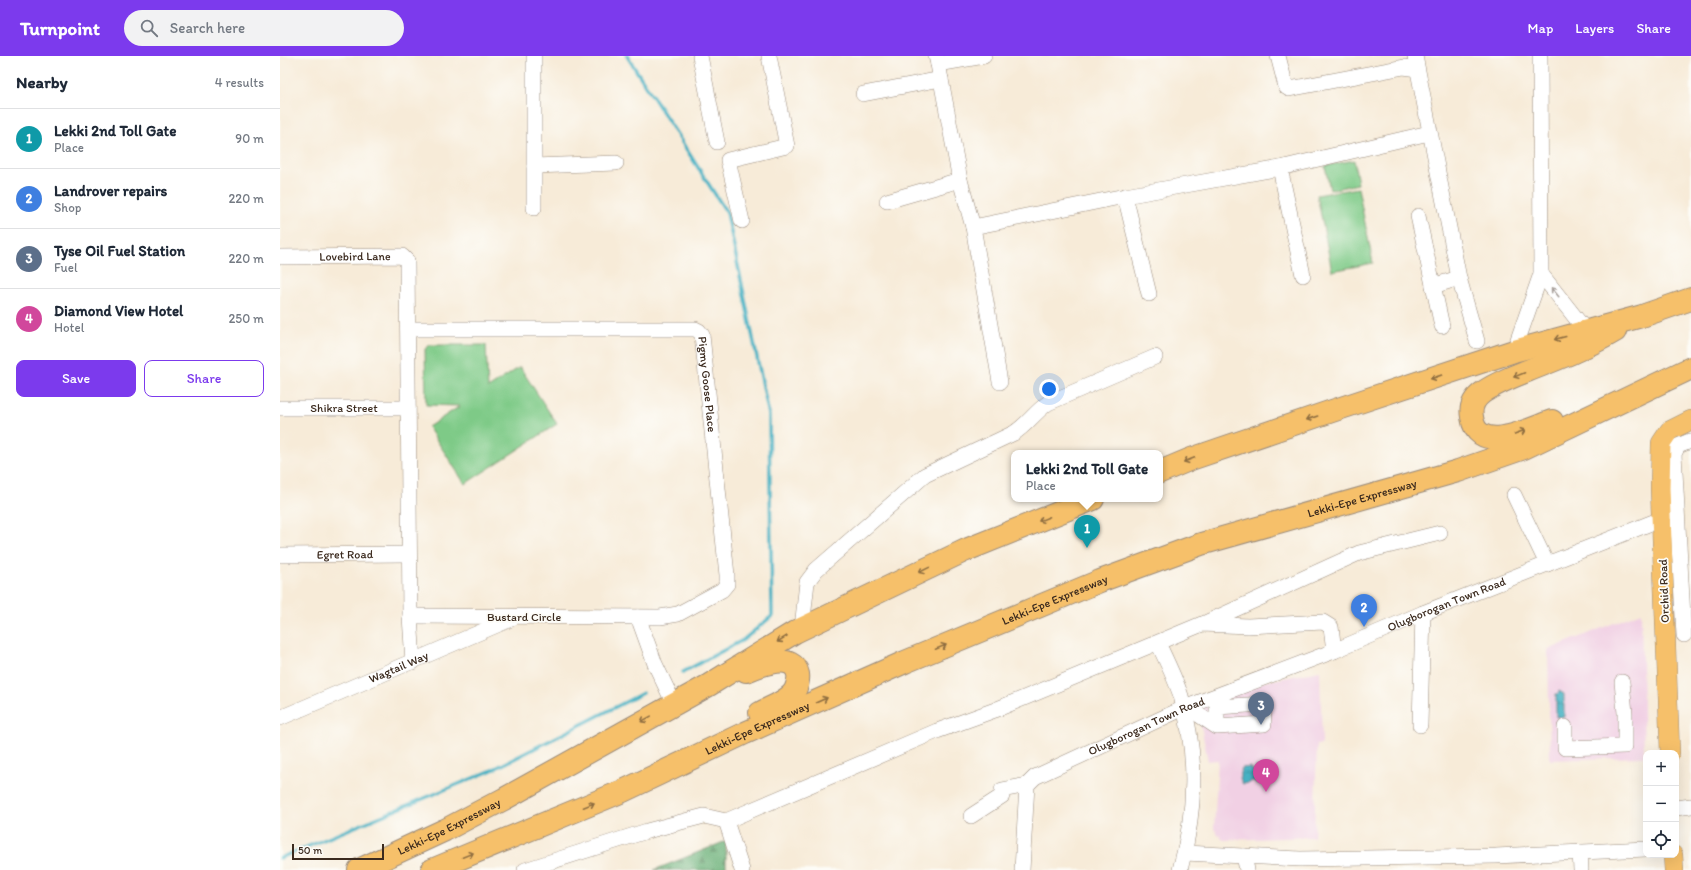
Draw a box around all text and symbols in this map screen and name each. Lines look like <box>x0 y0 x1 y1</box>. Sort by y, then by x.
search box <box>124 10 404 46</box>
text: Turnpoint <box>20 17 100 40</box>
icon: search <box>138 17 160 39</box>
text: Search here <box>170 19 245 37</box>
text: Map <box>1528 20 1553 37</box>
text: Layers <box>1575 20 1614 37</box>
text: Share <box>1636 20 1671 37</box>
text: Nearby <box>16 72 68 92</box>
text: 4 results <box>215 75 264 90</box>
text: Lekki 2nd Toll Gate <box>54 122 176 140</box>
text: 1 <box>26 131 32 146</box>
text: 90 m <box>235 131 264 146</box>
text: Place <box>54 140 84 155</box>
text: Landrover repairs <box>54 182 167 200</box>
text: 2 <box>26 191 32 206</box>
text: 220 m <box>228 191 264 206</box>
text: Shop <box>54 200 81 215</box>
text: Tyse Oil Fuel Station <box>54 242 185 260</box>
street label: Lovebird Lane <box>319 249 391 264</box>
text: 3 <box>25 251 33 266</box>
text: 220 m <box>228 251 264 266</box>
text: Fuel <box>54 260 78 275</box>
one-way arrow <box>1550 286 1559 297</box>
text: Diamond View Hotel <box>54 302 183 320</box>
text: 4 <box>25 311 33 326</box>
text: 250 m <box>228 311 264 326</box>
text: Hotel <box>54 320 84 335</box>
one-way arrow <box>1553 335 1566 342</box>
street label: Pigmy Goose Place <box>695 336 719 433</box>
button: Save <box>16 360 136 397</box>
button: Share <box>144 360 264 397</box>
one-way arrow <box>1513 371 1525 379</box>
one-way arrow <box>1429 374 1442 381</box>
your location <box>1039 379 1059 399</box>
street label: Shikra Street <box>310 401 378 415</box>
one-way arrow <box>1306 415 1319 422</box>
one-way arrow <box>1514 427 1526 435</box>
popup <box>1011 450 1163 502</box>
one-way arrow <box>1184 457 1196 465</box>
text: Lekki 2nd Toll Gate <box>1026 460 1148 478</box>
street label: Lekki-Epe Expressway <box>1306 476 1419 520</box>
text: Place <box>1026 478 1056 493</box>
one-way arrow <box>1038 515 1050 523</box>
pin: 1 <box>1074 515 1100 548</box>
street label: Egret Road <box>317 547 374 562</box>
street label: Orchid Road <box>1656 558 1672 623</box>
one-way arrow <box>918 567 930 574</box>
street label: Lekki-Epe Expressway <box>1000 572 1110 628</box>
street label: Olugborogan Town Road <box>1385 574 1508 634</box>
pin: 2 <box>1351 594 1377 627</box>
street label: Bustard Circle <box>487 610 561 624</box>
one-way arrow <box>777 635 788 644</box>
one-way arrow <box>934 643 946 651</box>
street label: Wagtail Way <box>367 648 431 686</box>
pin: 3 <box>1248 692 1274 725</box>
street label: Olugborogan Town Road <box>1086 694 1207 758</box>
one-way arrow <box>815 695 827 703</box>
street label: Lekki-Epe Expressway <box>703 698 812 758</box>
one-way arrow <box>640 716 652 723</box>
map controls <box>1643 750 1679 858</box>
button: + <box>1643 750 1679 786</box>
pin: 4 <box>1253 759 1279 792</box>
button: − <box>1643 786 1679 822</box>
street label: Lekki-Epe Expressway <box>395 795 503 858</box>
one-way arrow <box>582 801 594 809</box>
button: locate <box>1643 822 1679 858</box>
scale bar <box>292 842 384 861</box>
text: 50 m <box>298 844 322 857</box>
one-way arrow <box>462 851 474 858</box>

